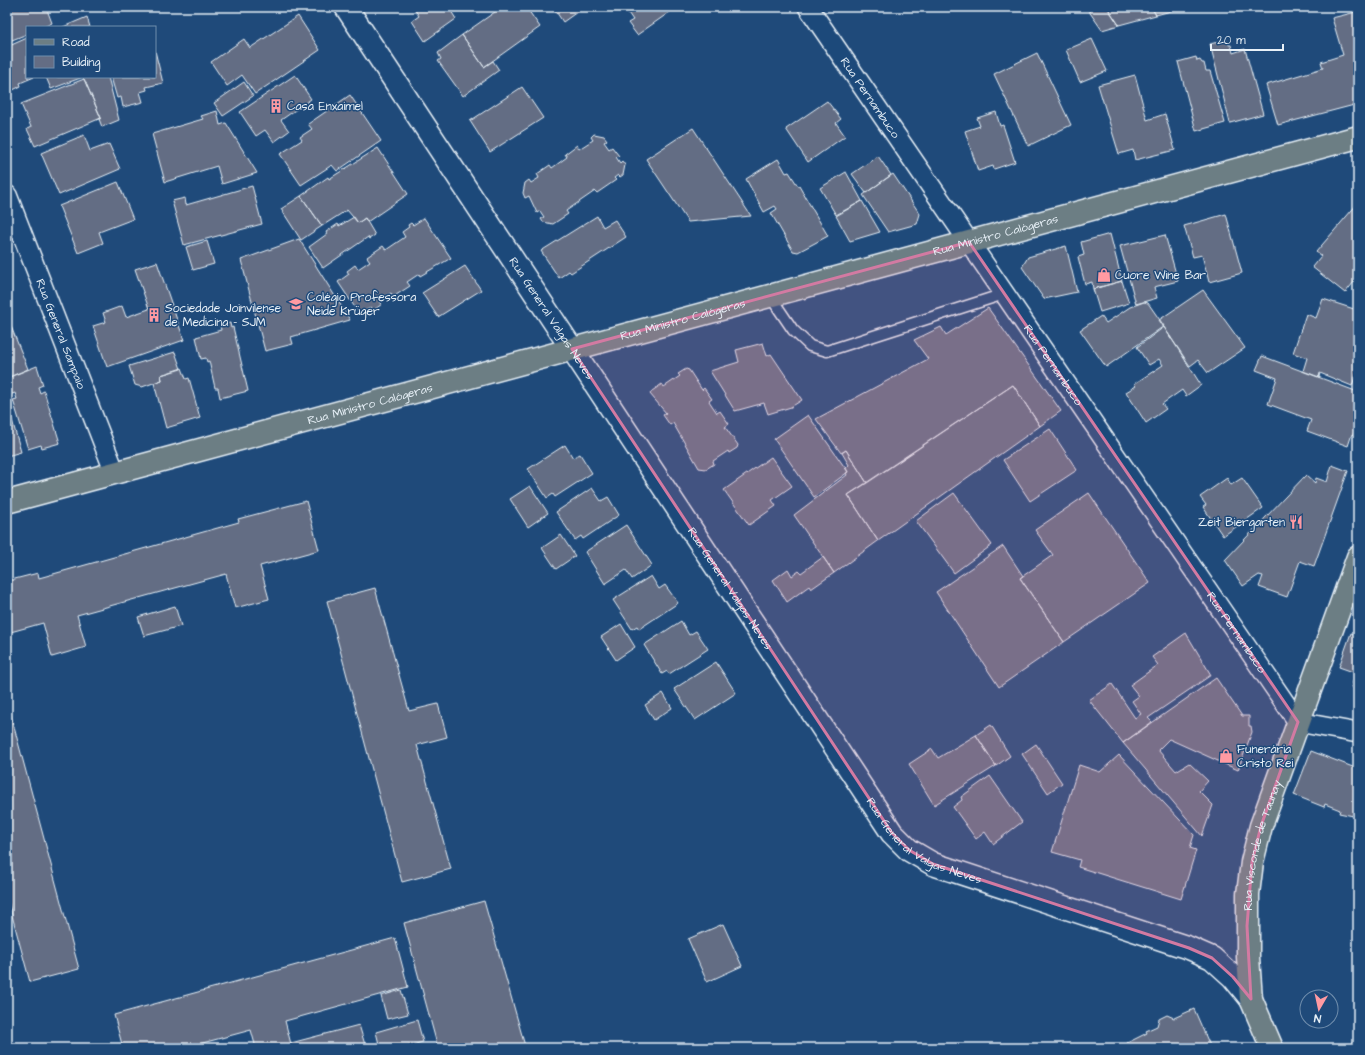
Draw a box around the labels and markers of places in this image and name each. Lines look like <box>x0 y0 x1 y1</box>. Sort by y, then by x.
building icon: Casa Enxaimel <box>268 98 284 114</box>
place label: Casa Enxaimel <box>287 98 363 115</box>
shop icon: Cuore Wine Bar <box>1096 267 1112 283</box>
place label: Cuore Wine Bar <box>1115 267 1206 284</box>
place label: Colégio Professora Neide Krüger <box>307 289 416 321</box>
school or university icon: Colégio Professora Neide Krüger <box>288 296 304 312</box>
place label: Sociedade Joinvilense de Medicina - SJM <box>165 300 281 331</box>
building icon: Sociedade Joinvilense de Medicina - SJM <box>146 307 162 323</box>
place label: Zeit Biergarten <box>1198 514 1285 532</box>
restaurant icon: Zeit Biergarten <box>1288 514 1304 530</box>
place label: Funerária Cristo Rei <box>1237 741 1293 772</box>
shop icon: Funerária Cristo Rei <box>1218 748 1234 764</box>

